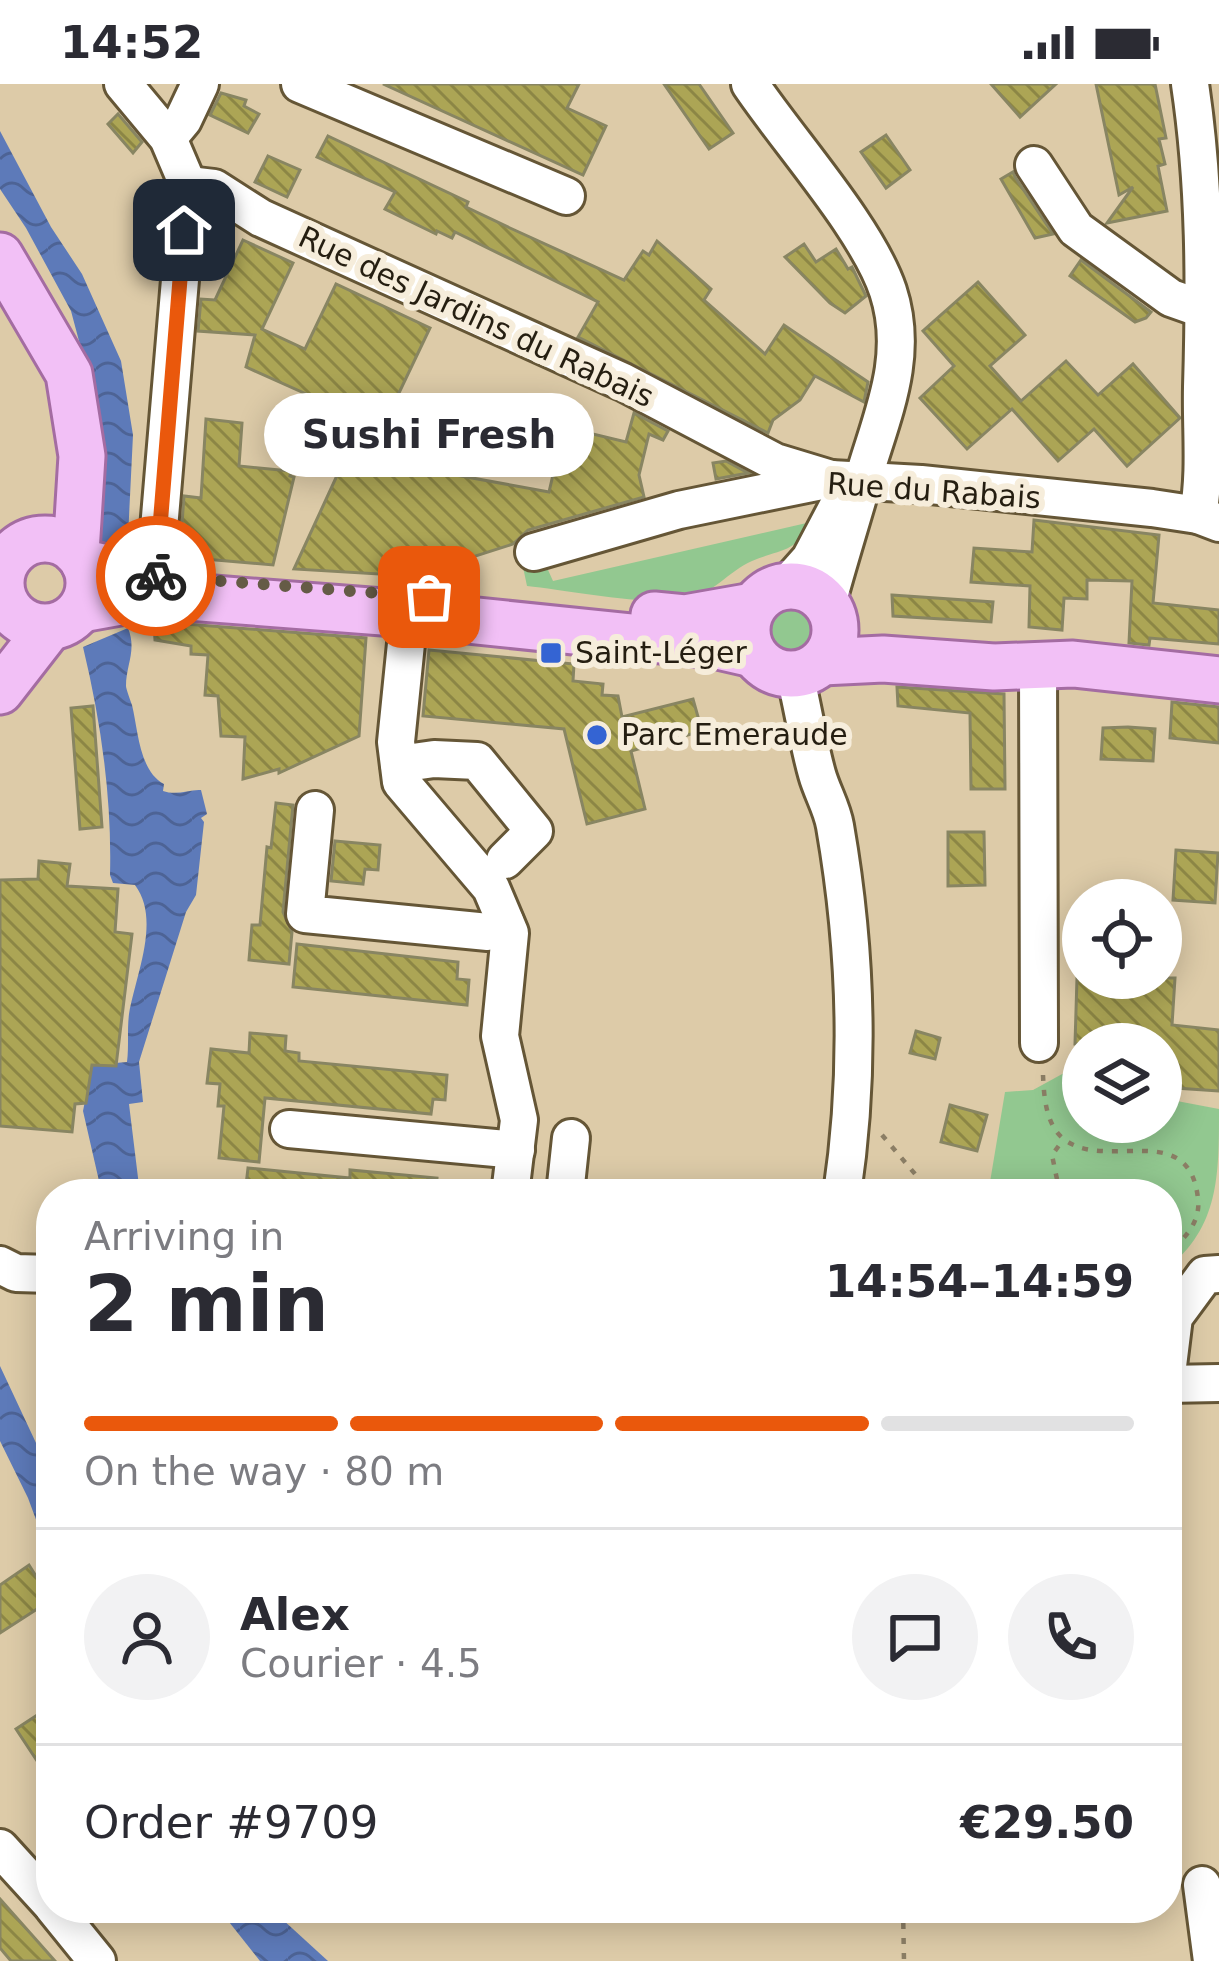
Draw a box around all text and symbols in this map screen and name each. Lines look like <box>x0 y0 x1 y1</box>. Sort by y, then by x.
text: 14:52 <box>60 16 203 69</box>
pin <box>133 179 235 281</box>
icon: home <box>151 197 217 263</box>
street label: Rue des Jardins du Rabais <box>293 219 659 414</box>
callout: Sushi Fresh <box>264 393 594 477</box>
text: Sushi Fresh <box>302 412 556 457</box>
street label: Rue du Rabais <box>826 466 1042 515</box>
courier <box>96 516 216 636</box>
icon: bike <box>123 543 189 609</box>
pin <box>378 546 480 648</box>
icon: bag <box>396 564 462 630</box>
place label: Saint-Léger <box>575 635 748 670</box>
marker: Saint-Léger <box>538 640 564 666</box>
place label: Parc Emeraude <box>621 717 848 752</box>
marker: Parc Emeraude <box>584 722 610 748</box>
map controls <box>1062 879 1182 1143</box>
button: locate <box>1062 879 1182 999</box>
button: layers <box>1062 1023 1182 1143</box>
text: Arriving in <box>84 1214 284 1259</box>
text: 14:54–14:59 <box>825 1255 1134 1308</box>
text: 2 min <box>84 1259 329 1349</box>
text: On the way · 80 m <box>84 1449 444 1494</box>
button: person <box>84 1574 210 1700</box>
button: chat <box>852 1574 978 1700</box>
button: phone <box>1008 1574 1134 1700</box>
text: Alex <box>240 1588 350 1641</box>
text: Courier · 4.5 <box>240 1641 482 1686</box>
text: Order #9709 <box>84 1796 378 1849</box>
text: €29.50 <box>960 1796 1134 1849</box>

